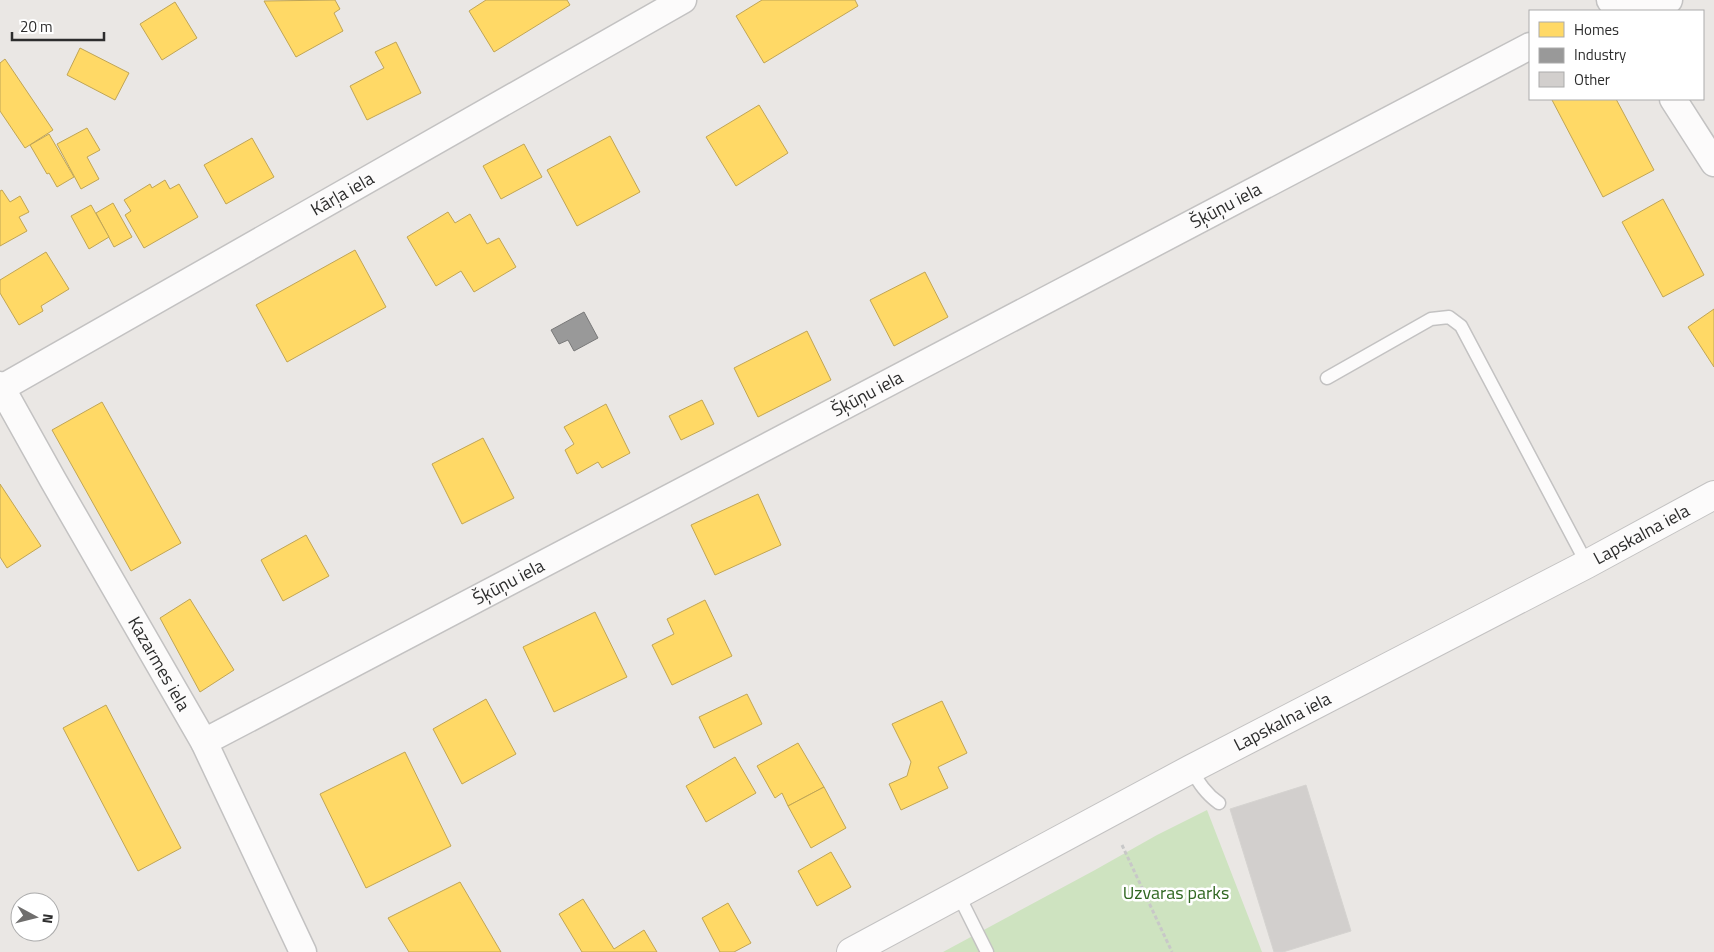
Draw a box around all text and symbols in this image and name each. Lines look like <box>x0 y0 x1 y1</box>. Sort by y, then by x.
scale bar <box>12 10 105 42</box>
legend <box>1529 10 1704 100</box>
text: 20 m <box>20 15 53 38</box>
text: Homes <box>1574 18 1619 41</box>
text: Industry <box>1574 43 1626 66</box>
text: Other <box>1574 68 1610 91</box>
street label: Kārļa iela <box>305 165 379 222</box>
street label: Šķūņu iela <box>1185 175 1266 235</box>
street label: Šķūņu iela <box>826 364 908 423</box>
street label: Lapskalna iela <box>1588 497 1694 571</box>
street label: Šķūņu iela <box>468 552 549 612</box>
street label: Kazarmes iela <box>121 611 197 716</box>
street label: Lapskalna iela <box>1229 685 1336 758</box>
park label: Uzvaras parks <box>1123 879 1229 906</box>
north arrow <box>10 892 60 942</box>
text: N <box>37 913 59 925</box>

